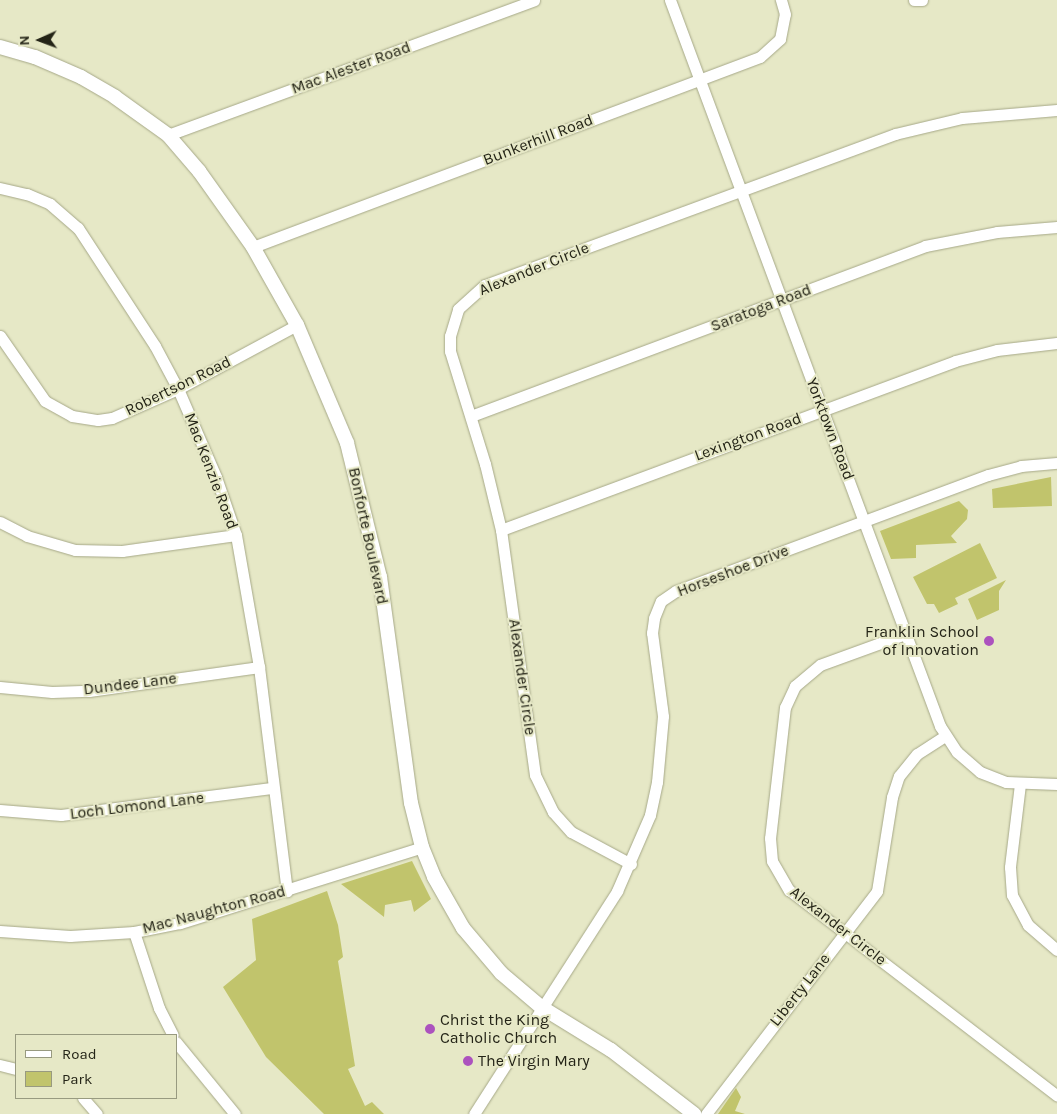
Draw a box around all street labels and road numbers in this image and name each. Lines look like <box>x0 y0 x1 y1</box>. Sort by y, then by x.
street label: Mac Alester Road <box>289 38 413 98</box>
street label: Bunkerhill Road <box>480 110 596 170</box>
street label: Alexander Circle <box>476 238 592 300</box>
street label: Saratoga Road <box>708 280 814 336</box>
street label: Robertson Road <box>122 352 234 420</box>
street label: Yorktown Road <box>802 375 858 483</box>
street label: Lexington Road <box>692 409 804 465</box>
street label: Mac Kenzie Road <box>180 410 242 532</box>
street label: Bonforte Boulevard <box>344 466 392 606</box>
street label: Horseshoe Drive <box>674 541 792 601</box>
street label: Alexander Circle <box>504 618 540 736</box>
street label: Dundee Lane <box>82 669 178 699</box>
street label: Loch Lomond Lane <box>69 788 205 824</box>
street label: Mac Naughton Road <box>140 882 288 938</box>
street label: Alexander Circle <box>786 882 890 970</box>
street label: Liberty Lane <box>766 950 834 1030</box>

